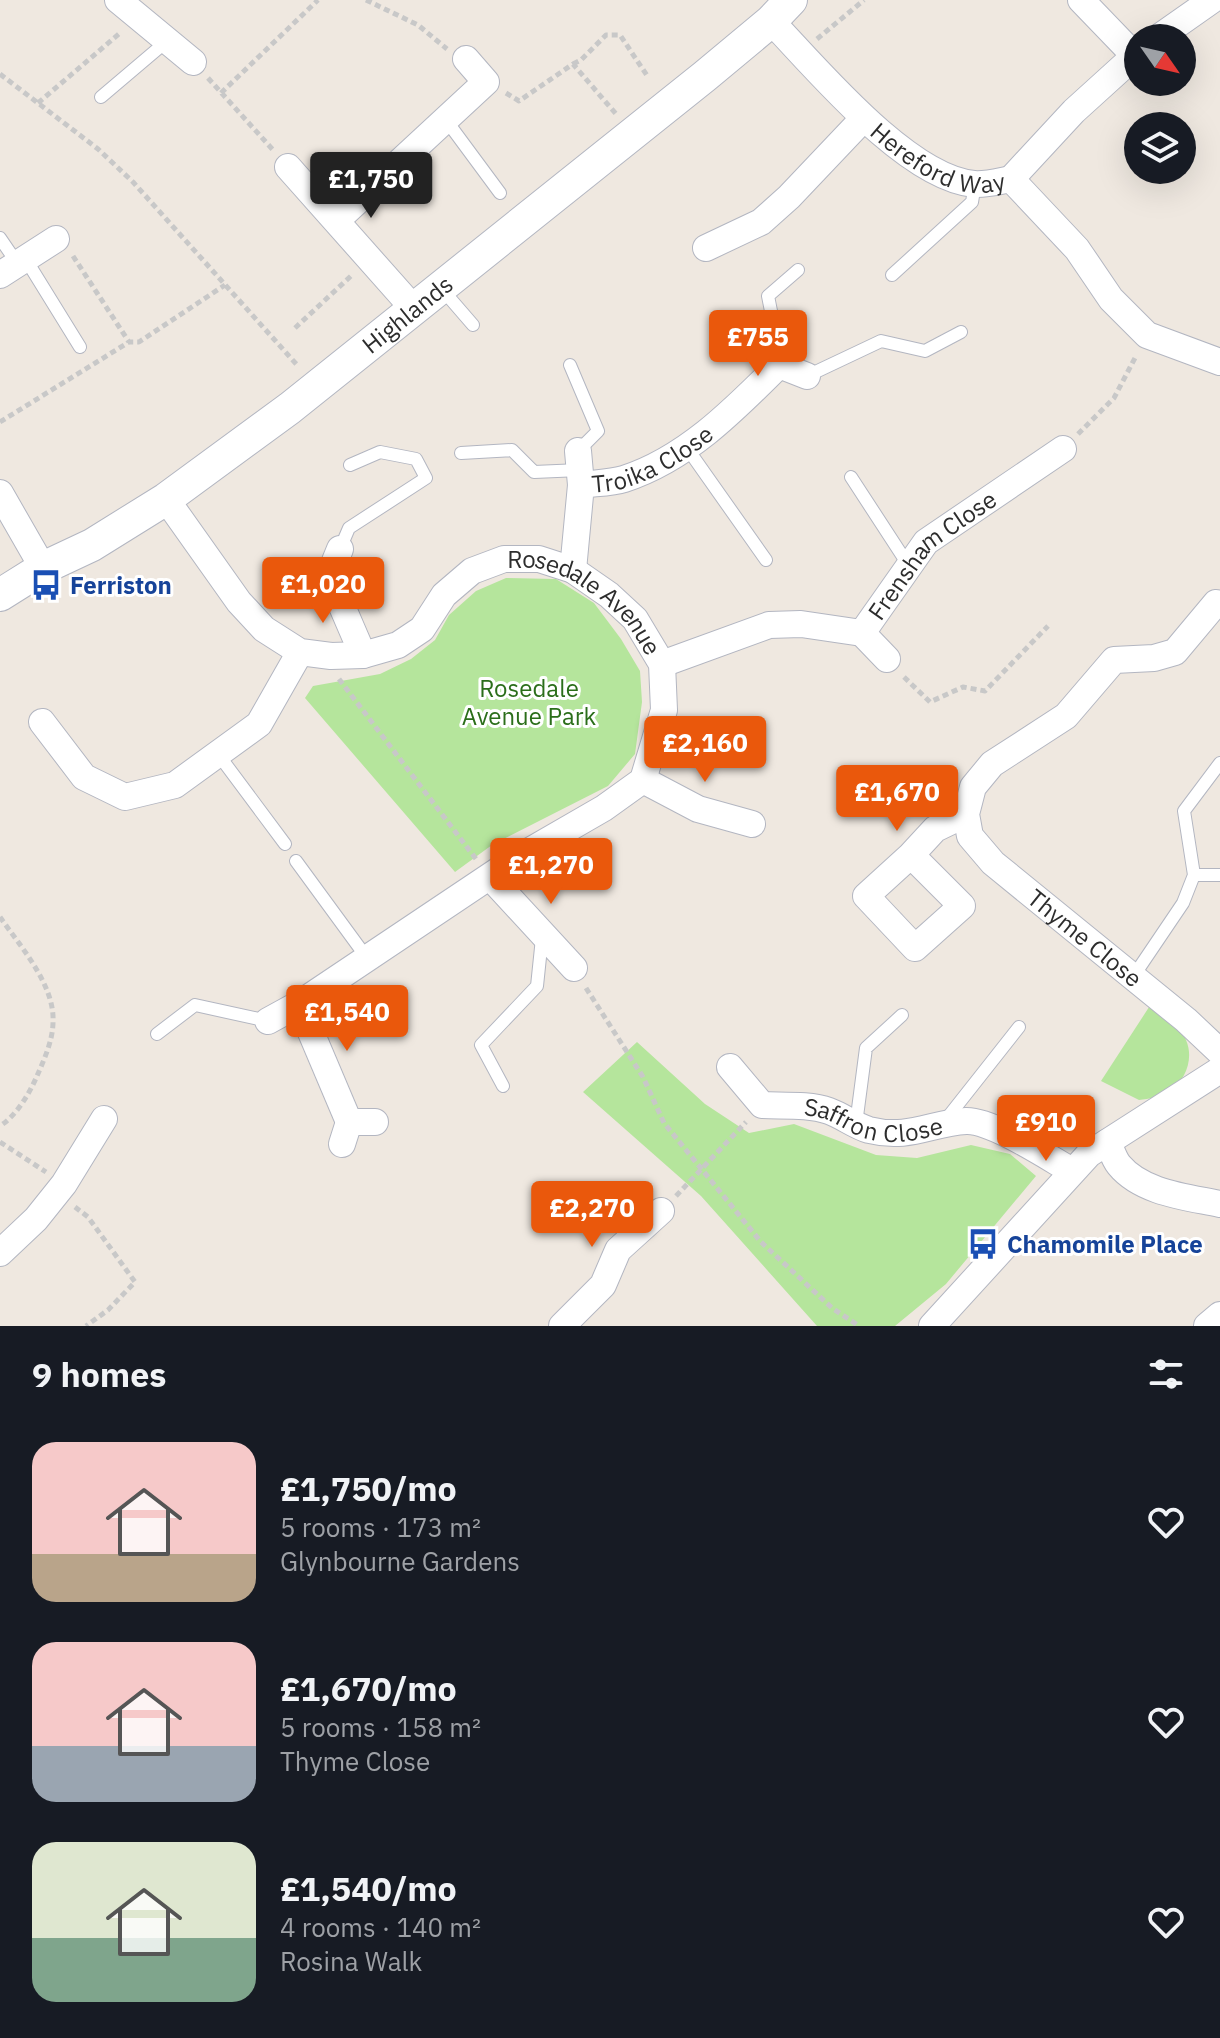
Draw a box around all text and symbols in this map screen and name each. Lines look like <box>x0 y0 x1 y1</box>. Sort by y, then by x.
north arrow <box>1124 24 1196 96</box>
map controls <box>1124 24 1196 184</box>
button: layers <box>1124 112 1196 184</box>
street label: Hereford Way <box>864 115 1008 201</box>
pin: £1,750 <box>306 152 436 220</box>
text: £1,750 <box>328 161 414 195</box>
street label: Highlands <box>355 268 459 360</box>
pin: £755 <box>711 310 805 378</box>
text: £755 <box>727 319 789 353</box>
street label: Troika Close <box>590 418 719 500</box>
street label: Frensham Close <box>860 483 1003 626</box>
street label: Rosedale Avenue <box>507 543 669 661</box>
pin: £1,020 <box>258 557 388 625</box>
text: £1,020 <box>280 566 366 600</box>
bus stop icon: Ferriston <box>29 568 63 602</box>
place label: Ferriston <box>70 569 172 601</box>
park label: Rosedale Avenue Park <box>462 672 597 732</box>
pin: £2,160 <box>640 716 770 784</box>
text: £2,160 <box>662 725 748 759</box>
pin: £1,670 <box>832 765 962 833</box>
text: £1,670 <box>854 774 940 808</box>
pin: £1,270 <box>486 838 616 906</box>
text: £1,270 <box>508 847 594 881</box>
street label: Thyme Close <box>1021 882 1149 994</box>
pin: £1,540 <box>282 985 412 1053</box>
text: £1,540 <box>304 994 390 1028</box>
street label: Saffron Close <box>802 1090 946 1149</box>
pin: £910 <box>999 1095 1093 1163</box>
text: £910 <box>1015 1104 1077 1138</box>
pin: £2,270 <box>527 1181 657 1249</box>
text: £2,270 <box>549 1190 635 1224</box>
bus stop icon: Chamomile Place <box>966 1227 1000 1261</box>
place label: Chamomile Place <box>1007 1228 1203 1260</box>
text: 9 homes <box>32 1352 167 1396</box>
icon: filters <box>1144 1352 1188 1396</box>
text: £1,750/mo <box>280 1466 457 1510</box>
icon: home <box>96 1474 192 1570</box>
icon: heart <box>1144 1500 1188 1544</box>
text: 5 rooms · 173 m² <box>280 1510 481 1544</box>
text: Glynbourne Gardens <box>280 1544 520 1578</box>
text: £1,670/mo <box>280 1666 457 1710</box>
icon: home <box>96 1674 192 1770</box>
icon: heart <box>1144 1700 1188 1744</box>
text: 5 rooms · 158 m² <box>280 1710 481 1744</box>
text: Thyme Close <box>280 1744 430 1778</box>
text: £1,540/mo <box>280 1866 457 1910</box>
icon: home <box>96 1874 192 1970</box>
icon: heart <box>1144 1900 1188 1944</box>
text: 4 rooms · 140 m² <box>280 1910 481 1944</box>
text: Rosina Walk <box>280 1944 422 1978</box>

